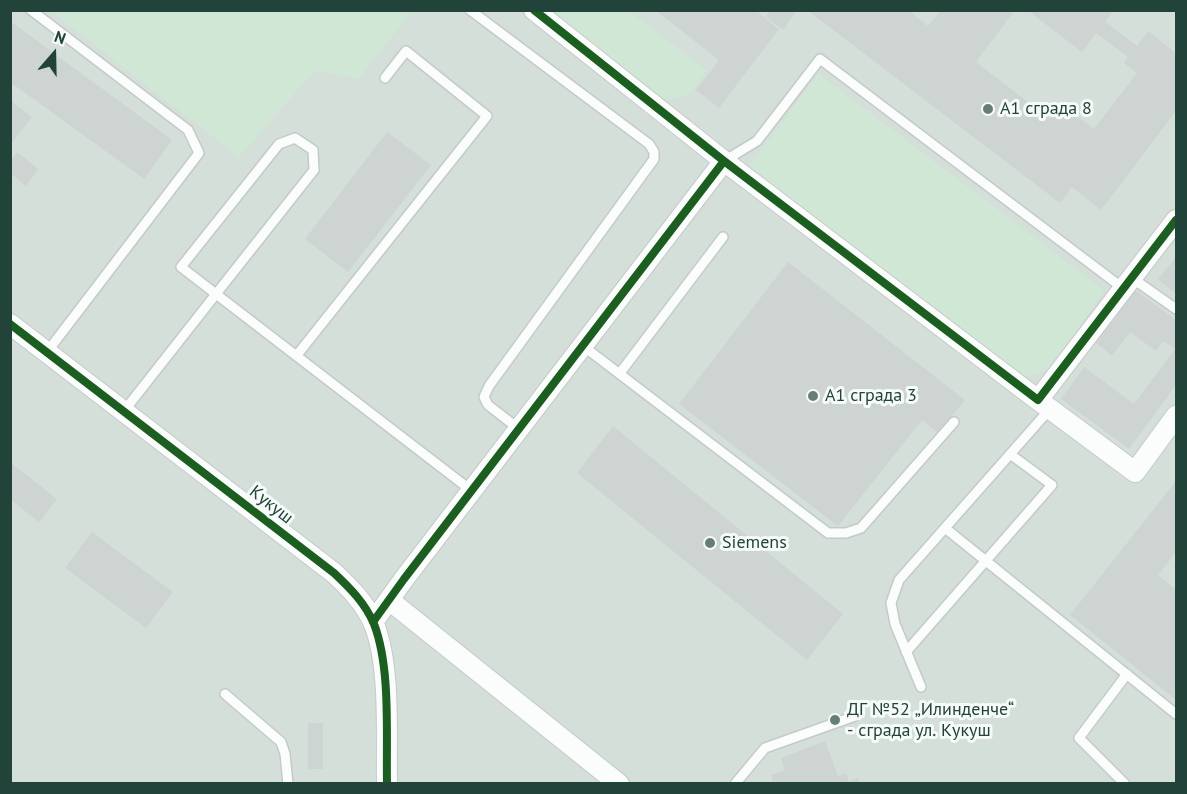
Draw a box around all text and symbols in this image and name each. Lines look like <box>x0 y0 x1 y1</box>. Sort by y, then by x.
north arrow <box>24 24 84 84</box>
text: N <box>52 26 69 48</box>
place label: А1 сграда 8 <box>1000 98 1092 120</box>
marker: А1 сграда 8 <box>981 102 995 116</box>
place label: А1 сграда 3 <box>825 385 917 407</box>
marker: А1 сграда 3 <box>806 389 820 403</box>
street label: Кукуш <box>245 481 297 529</box>
place label: Siemens <box>722 532 787 554</box>
marker: Siemens <box>703 536 717 550</box>
place label: ДГ №52 „Илинденче“ - сграда ул. Кукуш <box>847 699 1014 742</box>
marker: ДГ №52 „Илинденче“ - сграда ул. Кукуш <box>828 713 842 727</box>

